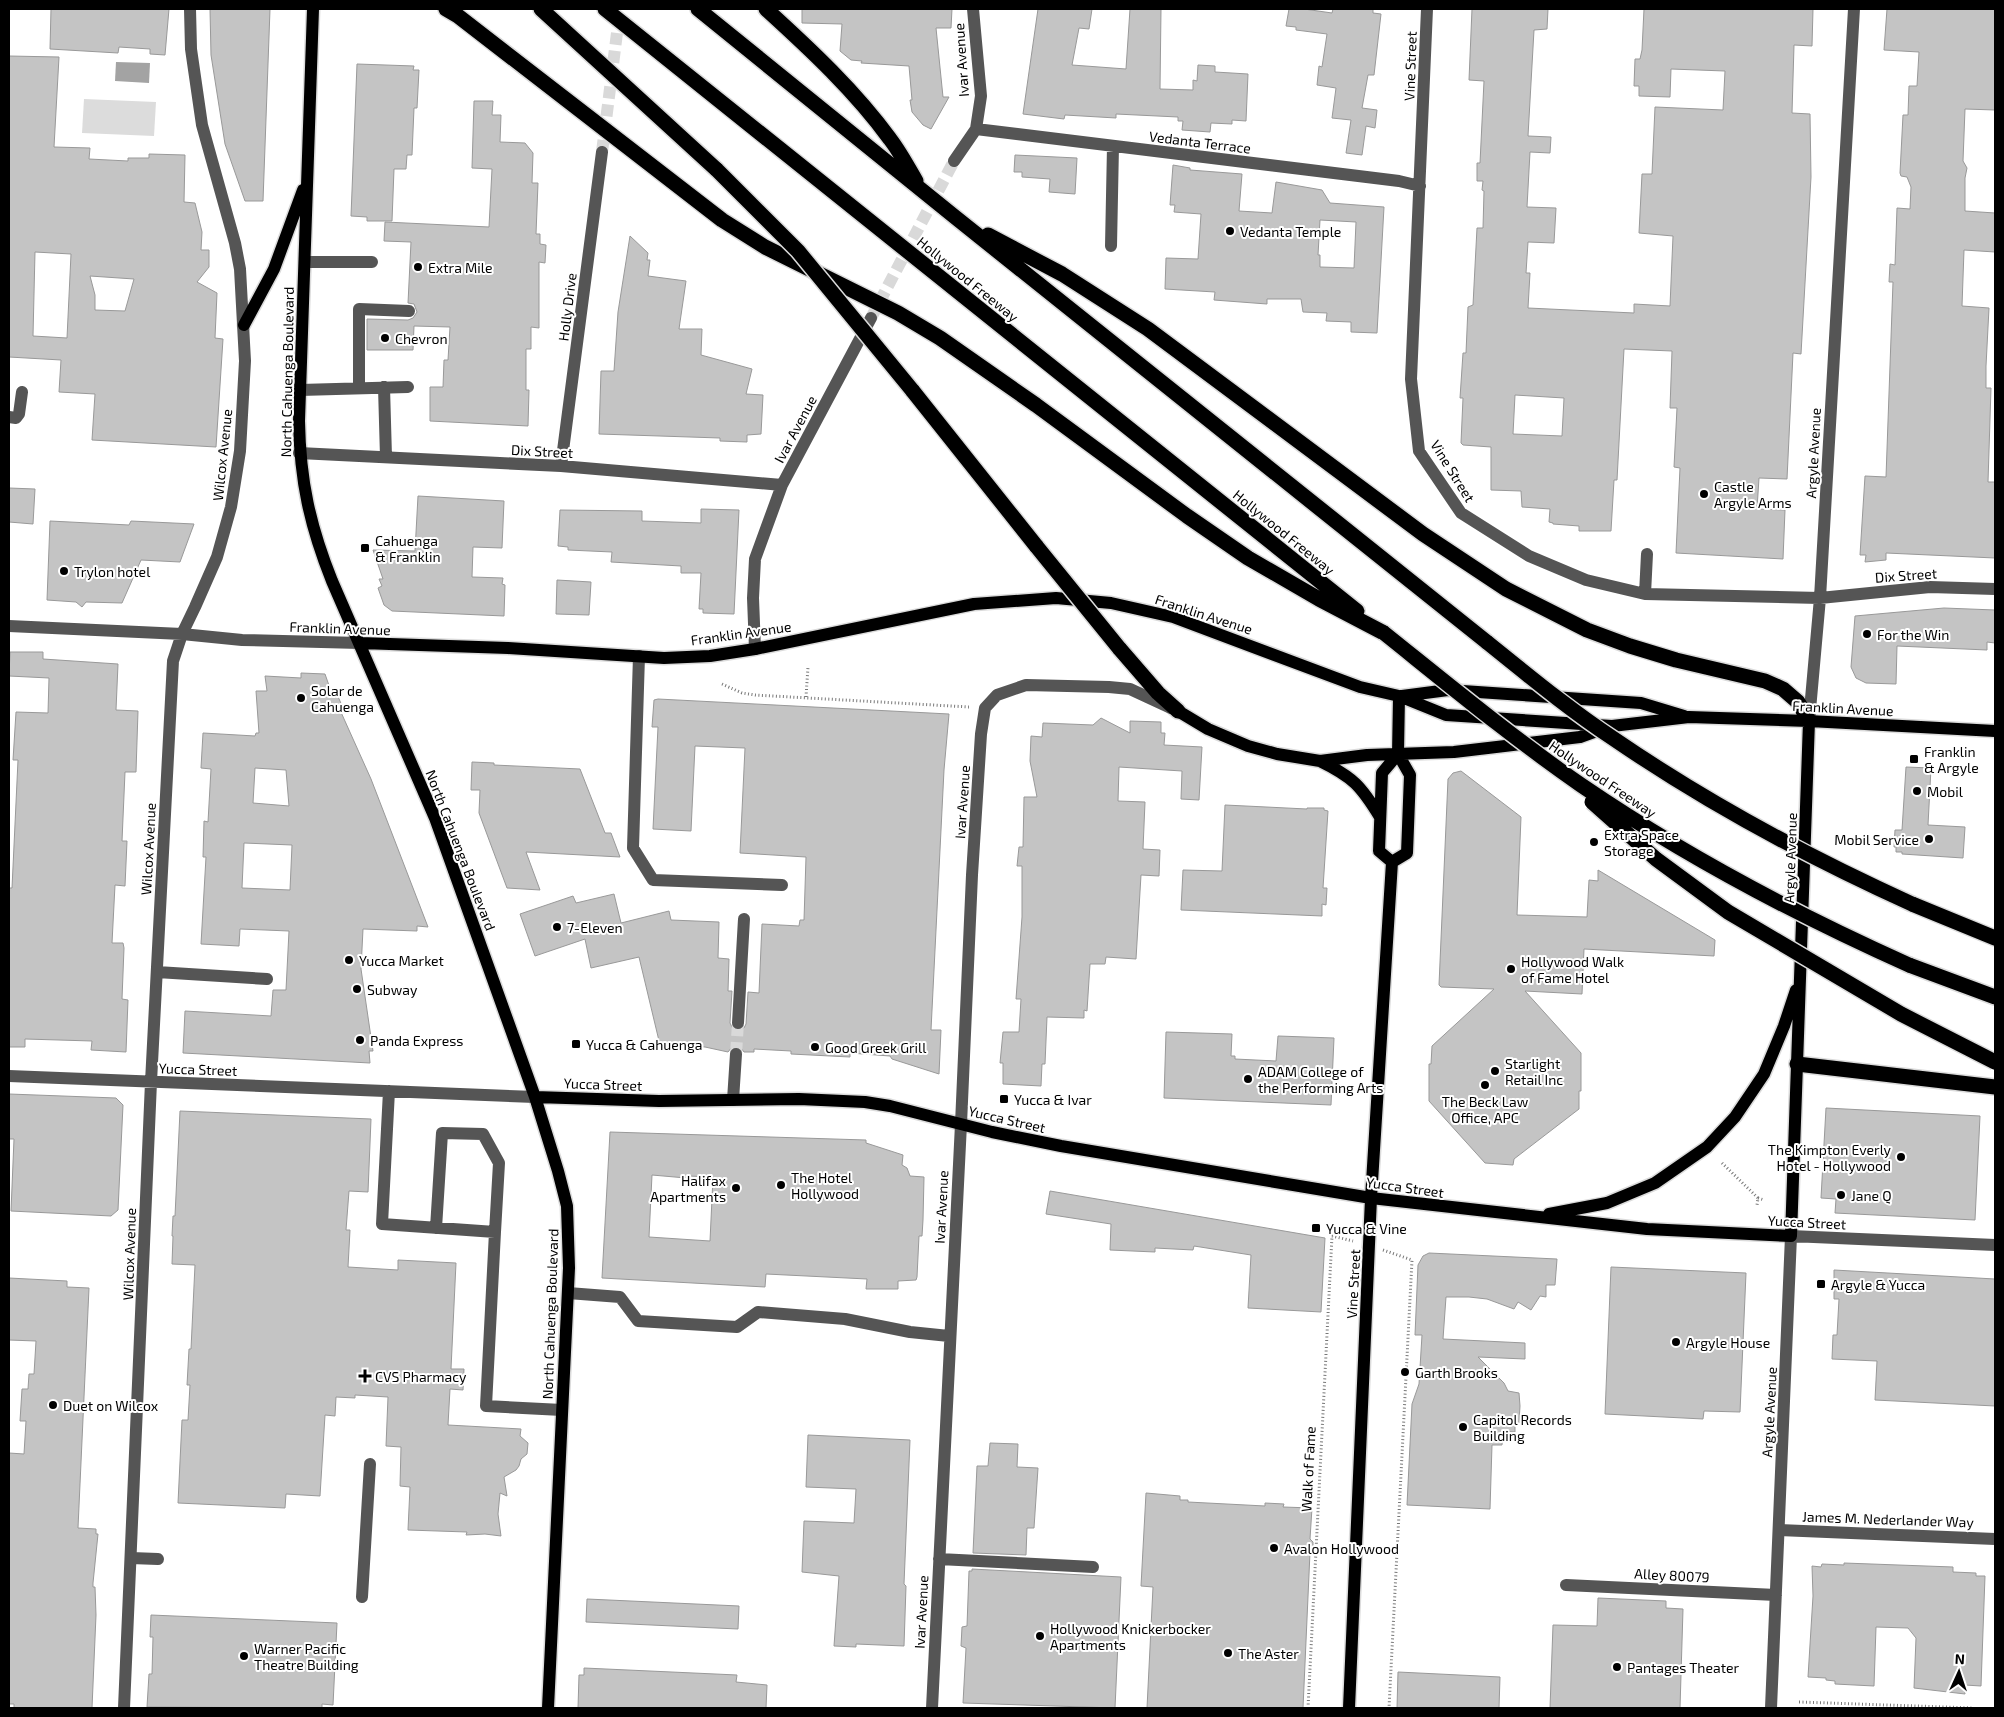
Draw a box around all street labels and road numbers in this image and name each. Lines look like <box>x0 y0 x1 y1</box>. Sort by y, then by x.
street label: Ivar Avenue <box>950 23 972 97</box>
street label: Vine Street <box>1400 31 1420 101</box>
street label: Vedanta Terrace <box>1148 127 1252 157</box>
street label: Hollywood Freeway <box>914 233 1023 326</box>
street label: Holly Drive <box>554 272 580 342</box>
street label: North Cahuenga Boulevard <box>277 286 297 458</box>
street label: Ivar Avenue <box>770 392 820 466</box>
street label: Argyle Avenue <box>1802 407 1824 499</box>
street label: Wilcox Avenue <box>209 408 235 502</box>
street label: Vine Street <box>1427 437 1479 505</box>
street label: Dix Street <box>510 441 574 461</box>
street label: Hollywood Freeway <box>1230 486 1339 579</box>
street label: Dix Street <box>1874 564 1938 586</box>
street label: Franklin Avenue <box>1153 590 1255 638</box>
street label: Franklin Avenue <box>289 618 391 638</box>
street label: Franklin Avenue <box>690 618 792 648</box>
street label: Franklin Avenue <box>1792 697 1894 719</box>
street label: Hollywood Freeway <box>1546 737 1660 822</box>
street label: Ivar Avenue <box>951 765 973 839</box>
street label: North Cahuenga Boulevard <box>422 767 500 933</box>
street label: Wilcox Avenue <box>137 802 159 896</box>
street label: Argyle Avenue <box>1780 812 1800 904</box>
street label: Yucca Street <box>158 1059 238 1079</box>
street label: Yucca Street <box>563 1074 643 1094</box>
street label: Yucca Street <box>967 1102 1047 1136</box>
street label: Ivar Avenue <box>931 1170 951 1244</box>
street label: Yucca Street <box>1365 1173 1445 1201</box>
street label: Wilcox Avenue <box>119 1207 139 1301</box>
street label: Yucca Street <box>1767 1211 1847 1233</box>
street label: North Cahuenga Boulevard <box>539 1228 561 1400</box>
street label: Vine Street <box>1343 1249 1363 1319</box>
street label: Argyle Avenue <box>1758 1366 1780 1458</box>
street label: Walk of Fame <box>1297 1426 1319 1512</box>
street label: James M. Nederlander Way <box>1802 1508 1975 1531</box>
street label: Alley 80079 <box>1634 1565 1710 1585</box>
street label: Ivar Avenue <box>911 1575 931 1649</box>

